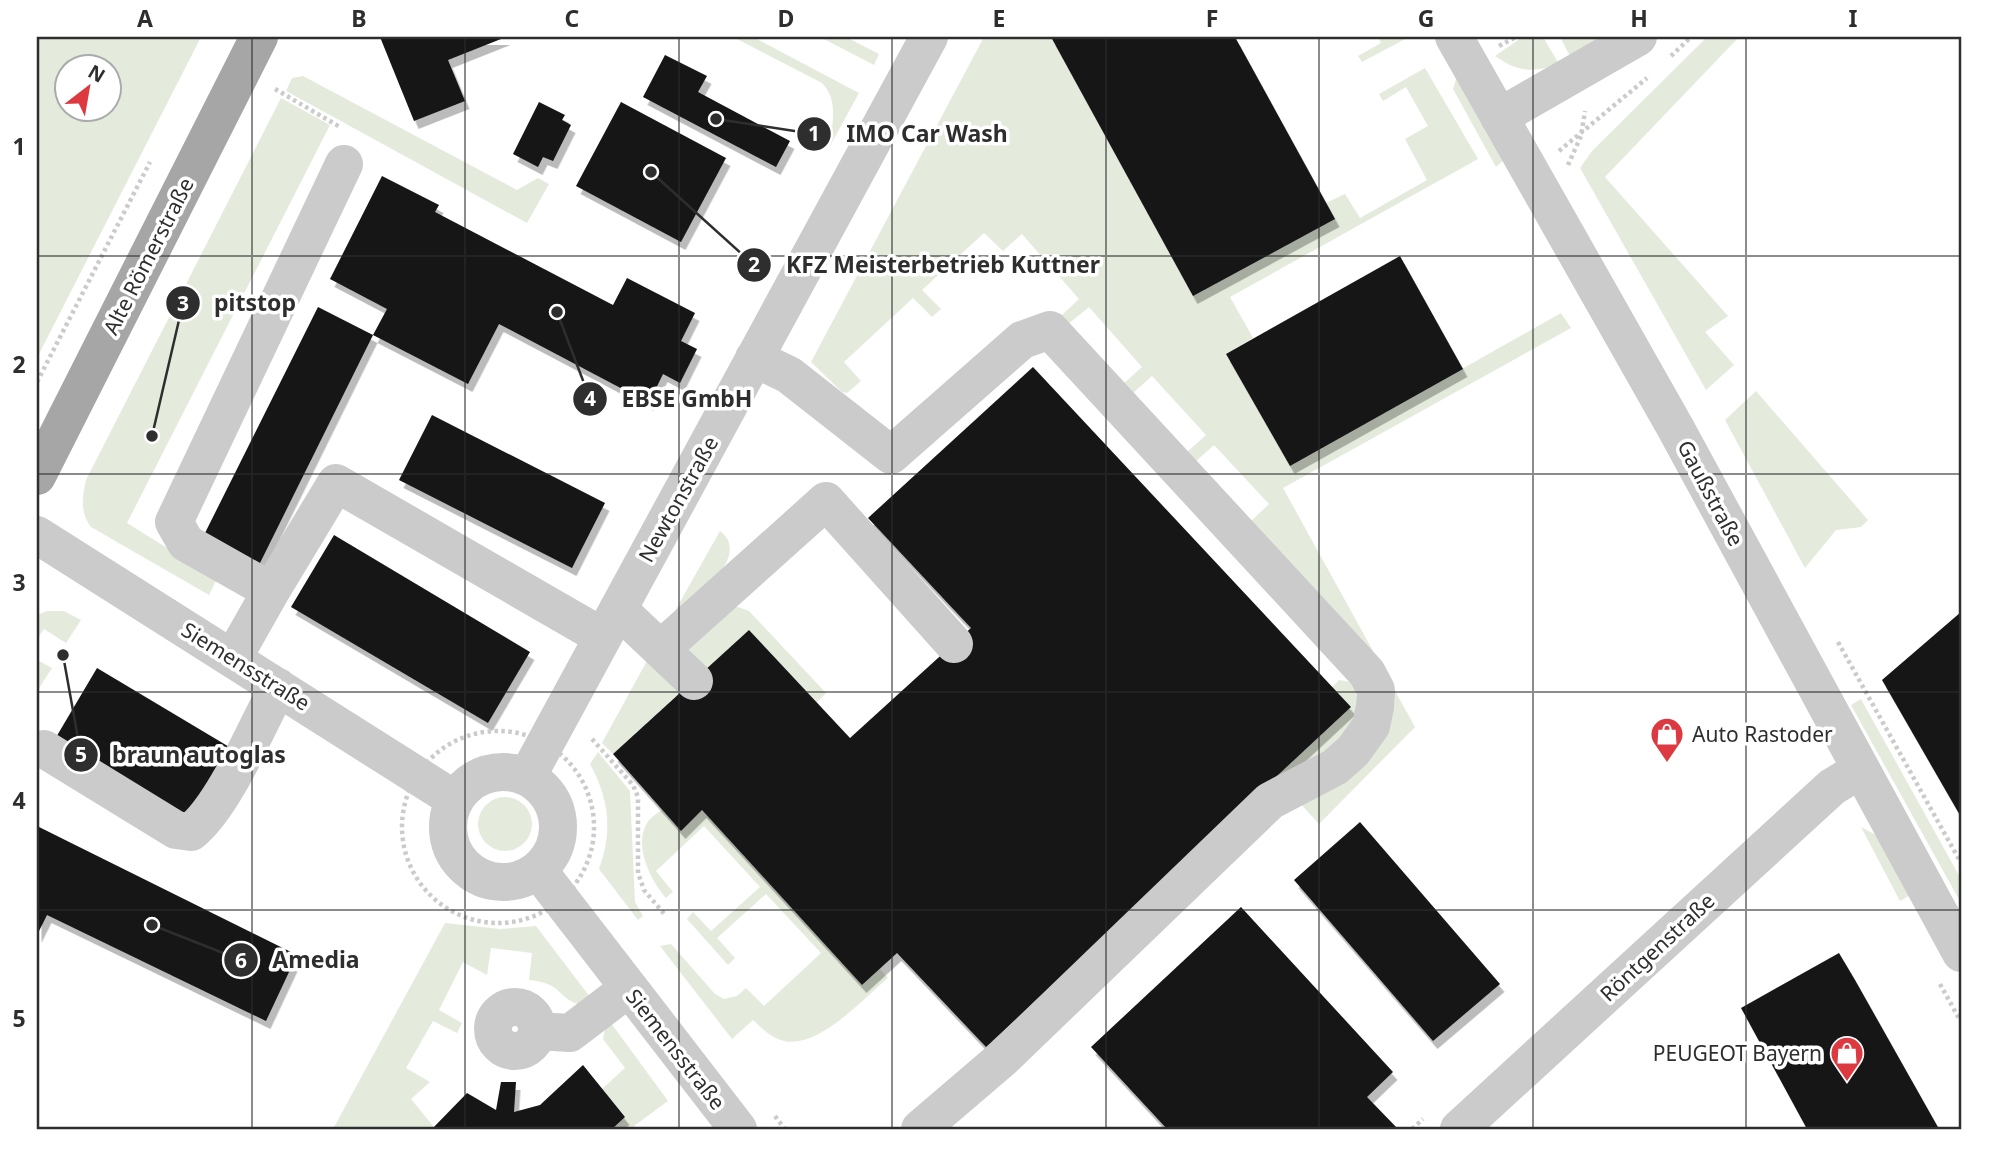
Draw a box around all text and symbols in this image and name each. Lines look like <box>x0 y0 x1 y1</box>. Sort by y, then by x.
text: A <box>137 2 153 34</box>
text: B <box>351 2 367 34</box>
text: C <box>565 2 580 34</box>
text: D <box>778 2 794 34</box>
text: E <box>993 2 1005 34</box>
text: F <box>1206 2 1218 34</box>
text: G <box>1418 2 1434 34</box>
text: H <box>1630 2 1648 34</box>
text: I <box>1849 2 1858 34</box>
north arrow <box>52 52 122 122</box>
text: N <box>83 58 110 89</box>
callout: IMO Car Wash <box>797 112 1022 156</box>
text: IMO Car Wash <box>846 117 1008 149</box>
text: 1 <box>808 119 820 147</box>
text: 1 <box>12 130 26 162</box>
street label: Alte Römerstraße <box>96 173 200 339</box>
callout: KFZ Meisterbetrieb Kuttner <box>737 243 1114 287</box>
text: KFZ Meisterbetrieb Kuttner <box>786 248 1100 280</box>
text: 2 <box>748 250 760 278</box>
callout: pitstop <box>165 281 310 325</box>
text: pitstop <box>214 286 296 318</box>
text: 3 <box>177 289 189 317</box>
text: 2 <box>12 348 26 380</box>
callout: EBSE GmbH <box>573 377 767 421</box>
text: EBSE GmbH <box>622 382 752 414</box>
text: 4 <box>584 384 596 412</box>
street label: Newtonstraße <box>632 431 724 567</box>
street label: Gaußstraße <box>1671 435 1751 551</box>
text: 3 <box>12 566 26 598</box>
street label: Siemensstraße <box>177 615 315 717</box>
shop icon: Auto Rastoder <box>1648 715 1686 764</box>
place label: Auto Rastoder <box>1692 720 1833 748</box>
callout: braun autoglas <box>64 733 300 777</box>
text: braun autoglas <box>112 738 286 770</box>
text: 5 <box>75 740 87 768</box>
text: 4 <box>12 784 26 816</box>
street label: Röntgenstraße <box>1594 887 1720 1007</box>
callout: Amedia <box>223 938 373 982</box>
text: Amedia <box>272 943 360 975</box>
text: 6 <box>235 946 247 974</box>
street label: Siemensstraße <box>620 983 732 1115</box>
text: 5 <box>12 1002 26 1034</box>
shop icon: PEUGEOT Bayern <box>1828 1034 1866 1083</box>
place label: PEUGEOT Bayern <box>1653 1039 1822 1067</box>

